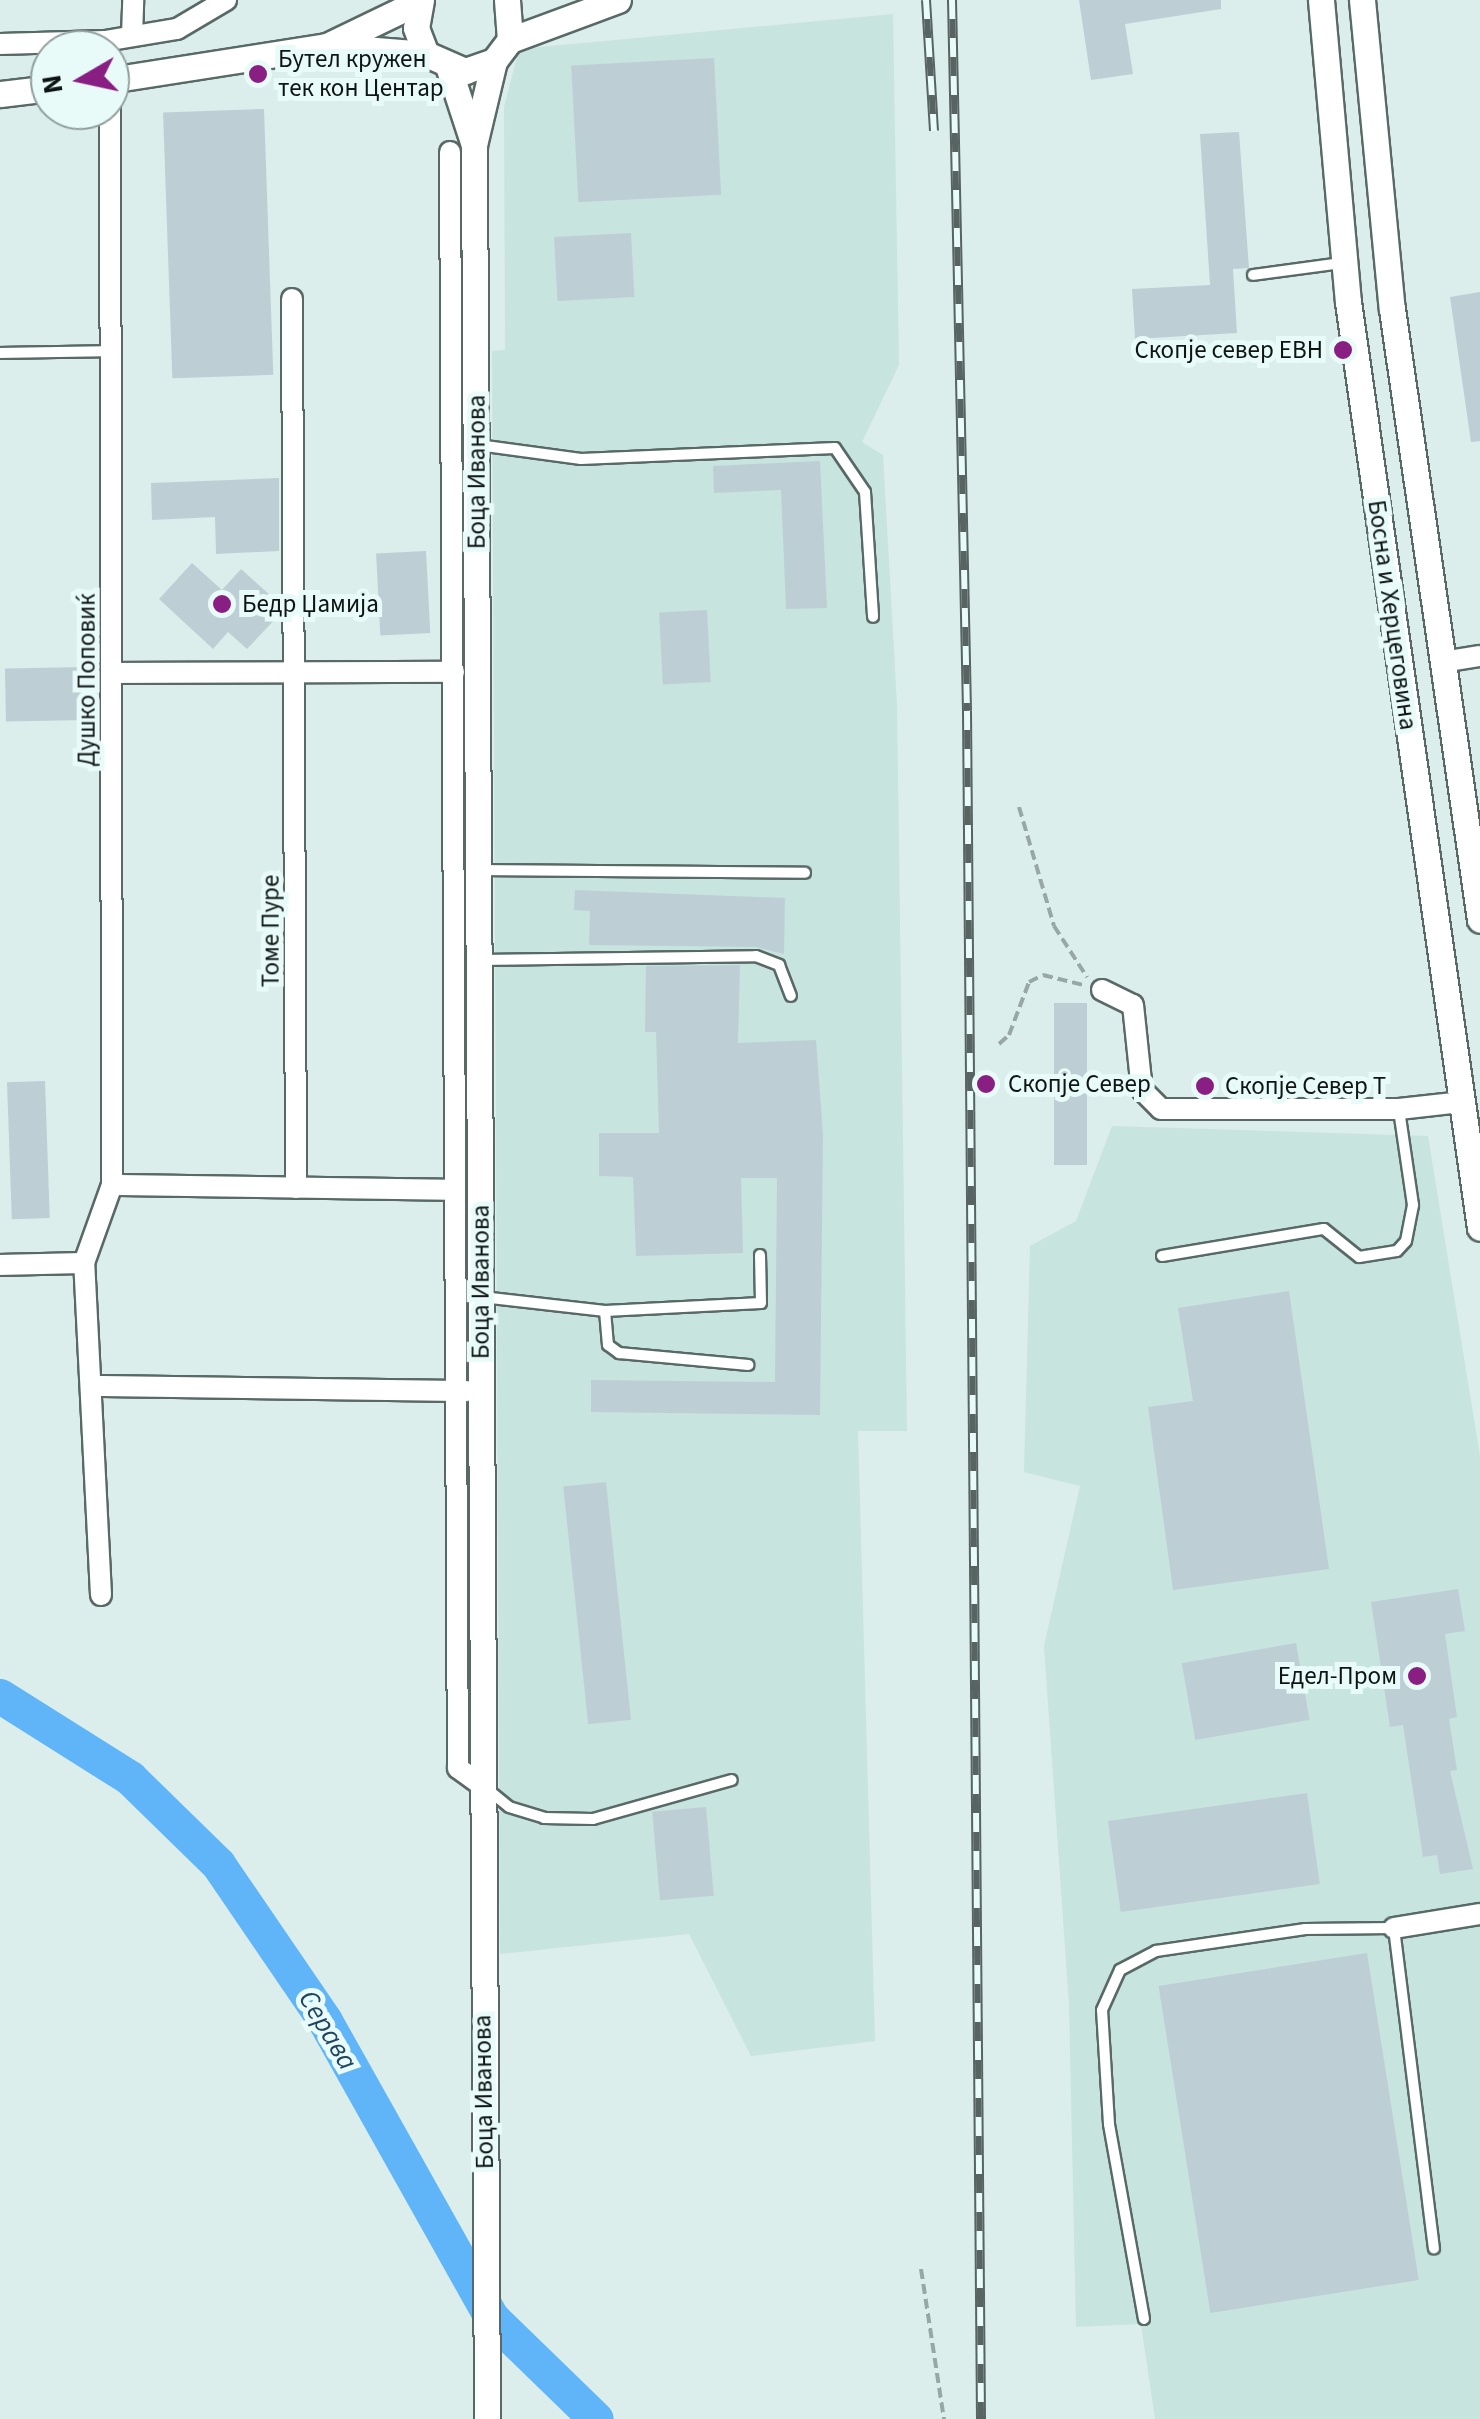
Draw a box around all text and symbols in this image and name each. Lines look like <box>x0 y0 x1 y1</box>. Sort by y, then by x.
north arrow <box>30 30 130 130</box>
place label: Бутел кружен тек кон Центар <box>278 45 444 104</box>
marker: Бутел кружен тек кон Центар <box>247 63 269 85</box>
text: N <box>31 72 74 97</box>
place label: Скопје север ЕВН <box>1134 335 1323 365</box>
marker: Скопје север ЕВН <box>1332 339 1354 361</box>
street label: Боца Иванова <box>462 395 492 549</box>
street label: Босна и Херцеговина <box>1361 498 1423 732</box>
place label: Бедр Џамија <box>242 589 379 619</box>
street label: Душко Поповиќ <box>72 593 102 767</box>
marker: Бедр Џамија <box>211 593 233 615</box>
street label: Томе Пуре <box>256 875 286 987</box>
place label: Скопје Север <box>1008 1069 1151 1099</box>
marker: Скопје Север <box>973 1071 999 1097</box>
place label: Скопје Север Т <box>1225 1071 1386 1101</box>
marker: Скопје Север Т <box>1194 1075 1216 1097</box>
street label: Боца Иванова <box>466 1205 496 1359</box>
place label: Едел-Пром <box>1278 1661 1397 1691</box>
marker: Едел-Пром <box>1406 1665 1428 1687</box>
water label: Серава <box>291 1984 365 2076</box>
street label: Боца Иванова <box>468 2015 500 2169</box>

